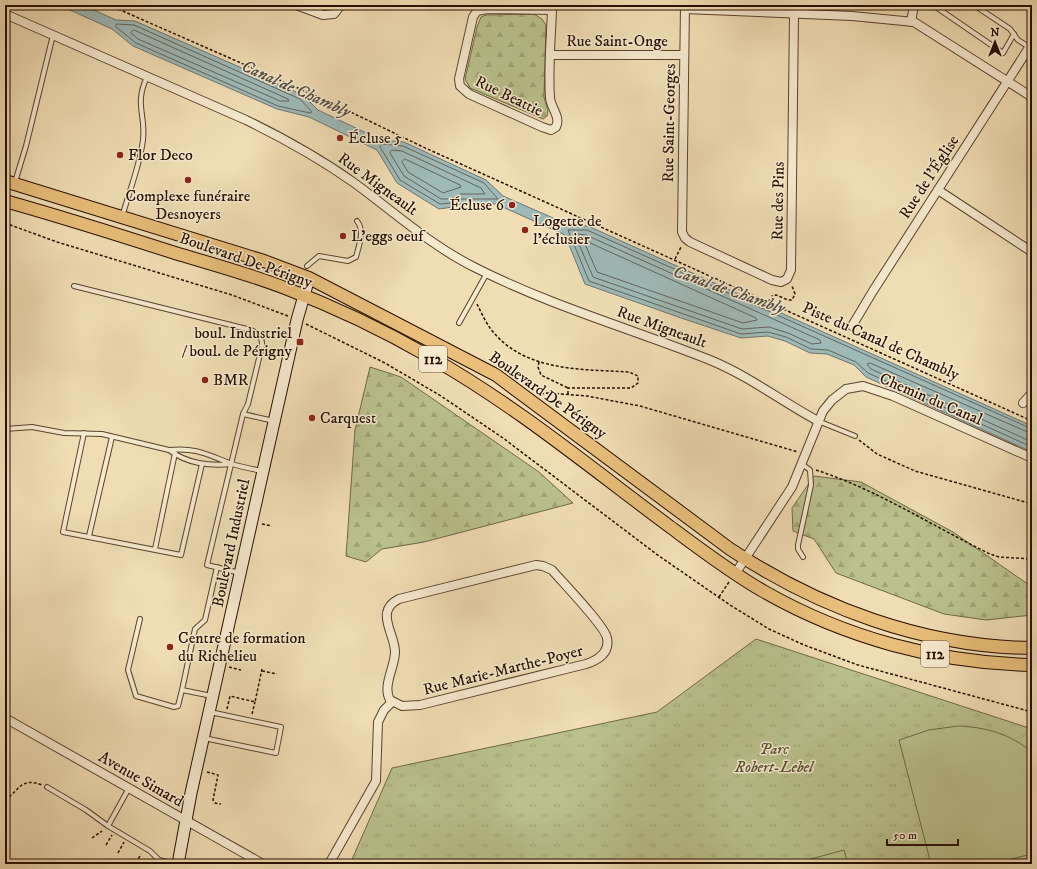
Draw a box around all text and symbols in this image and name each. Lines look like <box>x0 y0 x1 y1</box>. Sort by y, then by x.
north arrow <box>975 22 1015 62</box>
text: N <box>990 26 1000 40</box>
street label: Rue Saint-Onge <box>566 31 668 51</box>
water label: Canal de Chambly <box>238 55 355 123</box>
street label: Rue Saint-Georges <box>658 63 680 183</box>
street label: Rue Beattie <box>472 71 547 121</box>
place label: Écluse 5 <box>348 128 402 148</box>
street label: Rue de l'Église <box>895 131 964 222</box>
marker: Écluse 5 <box>335 133 345 143</box>
place label: Flor Deco <box>128 145 193 165</box>
street label: Rue Migneault <box>334 148 422 220</box>
marker: Flor Deco <box>115 150 125 160</box>
street label: Rue des Pins <box>767 161 789 241</box>
marker: Complexe funéraire Desnoyers <box>183 175 193 185</box>
place label: Complexe funéraire Desnoyers <box>126 186 251 224</box>
place label: Écluse 6 <box>450 195 505 215</box>
marker: Écluse 6 <box>507 200 517 210</box>
place label: Logette de l'éclusier <box>533 211 602 249</box>
marker: Logette de l'éclusier <box>520 225 530 235</box>
place label: L'eggs oeuf <box>351 226 426 246</box>
street label: Boulevard De Périgny <box>177 228 316 292</box>
marker: L'eggs oeuf <box>338 231 348 241</box>
water label: Canal de Chambly <box>670 261 789 320</box>
street label: Piste du Canal de Chambly <box>800 297 963 385</box>
street label: Rue Migneault <box>614 301 710 353</box>
place label: boul. Industriel / boul. de Périgny <box>182 323 292 361</box>
marker: boul. Industriel / boul. de Périgny <box>295 337 305 347</box>
road number: 112 <box>419 346 447 372</box>
street label: Boulevard De Périgny <box>485 347 611 443</box>
street label: Chemin du Canal <box>876 368 986 430</box>
place label: BMR <box>213 370 249 390</box>
marker: BMR <box>200 375 210 385</box>
place label: Carquest <box>320 408 376 428</box>
marker: Carquest <box>307 413 317 423</box>
street label: Boulevard Industriel <box>208 477 254 609</box>
place label: Centre de formation du Richelieu <box>178 628 306 666</box>
street label: Rue Marie-Marthe-Poyer <box>421 640 585 700</box>
road number: 112 <box>921 641 949 667</box>
marker: Centre de formation du Richelieu <box>165 642 175 652</box>
park label: Parc Robert-Lebel <box>734 739 815 777</box>
street label: Avenue Simard <box>95 747 187 811</box>
scale bar <box>887 821 958 847</box>
text: 50 m <box>893 828 917 843</box>

